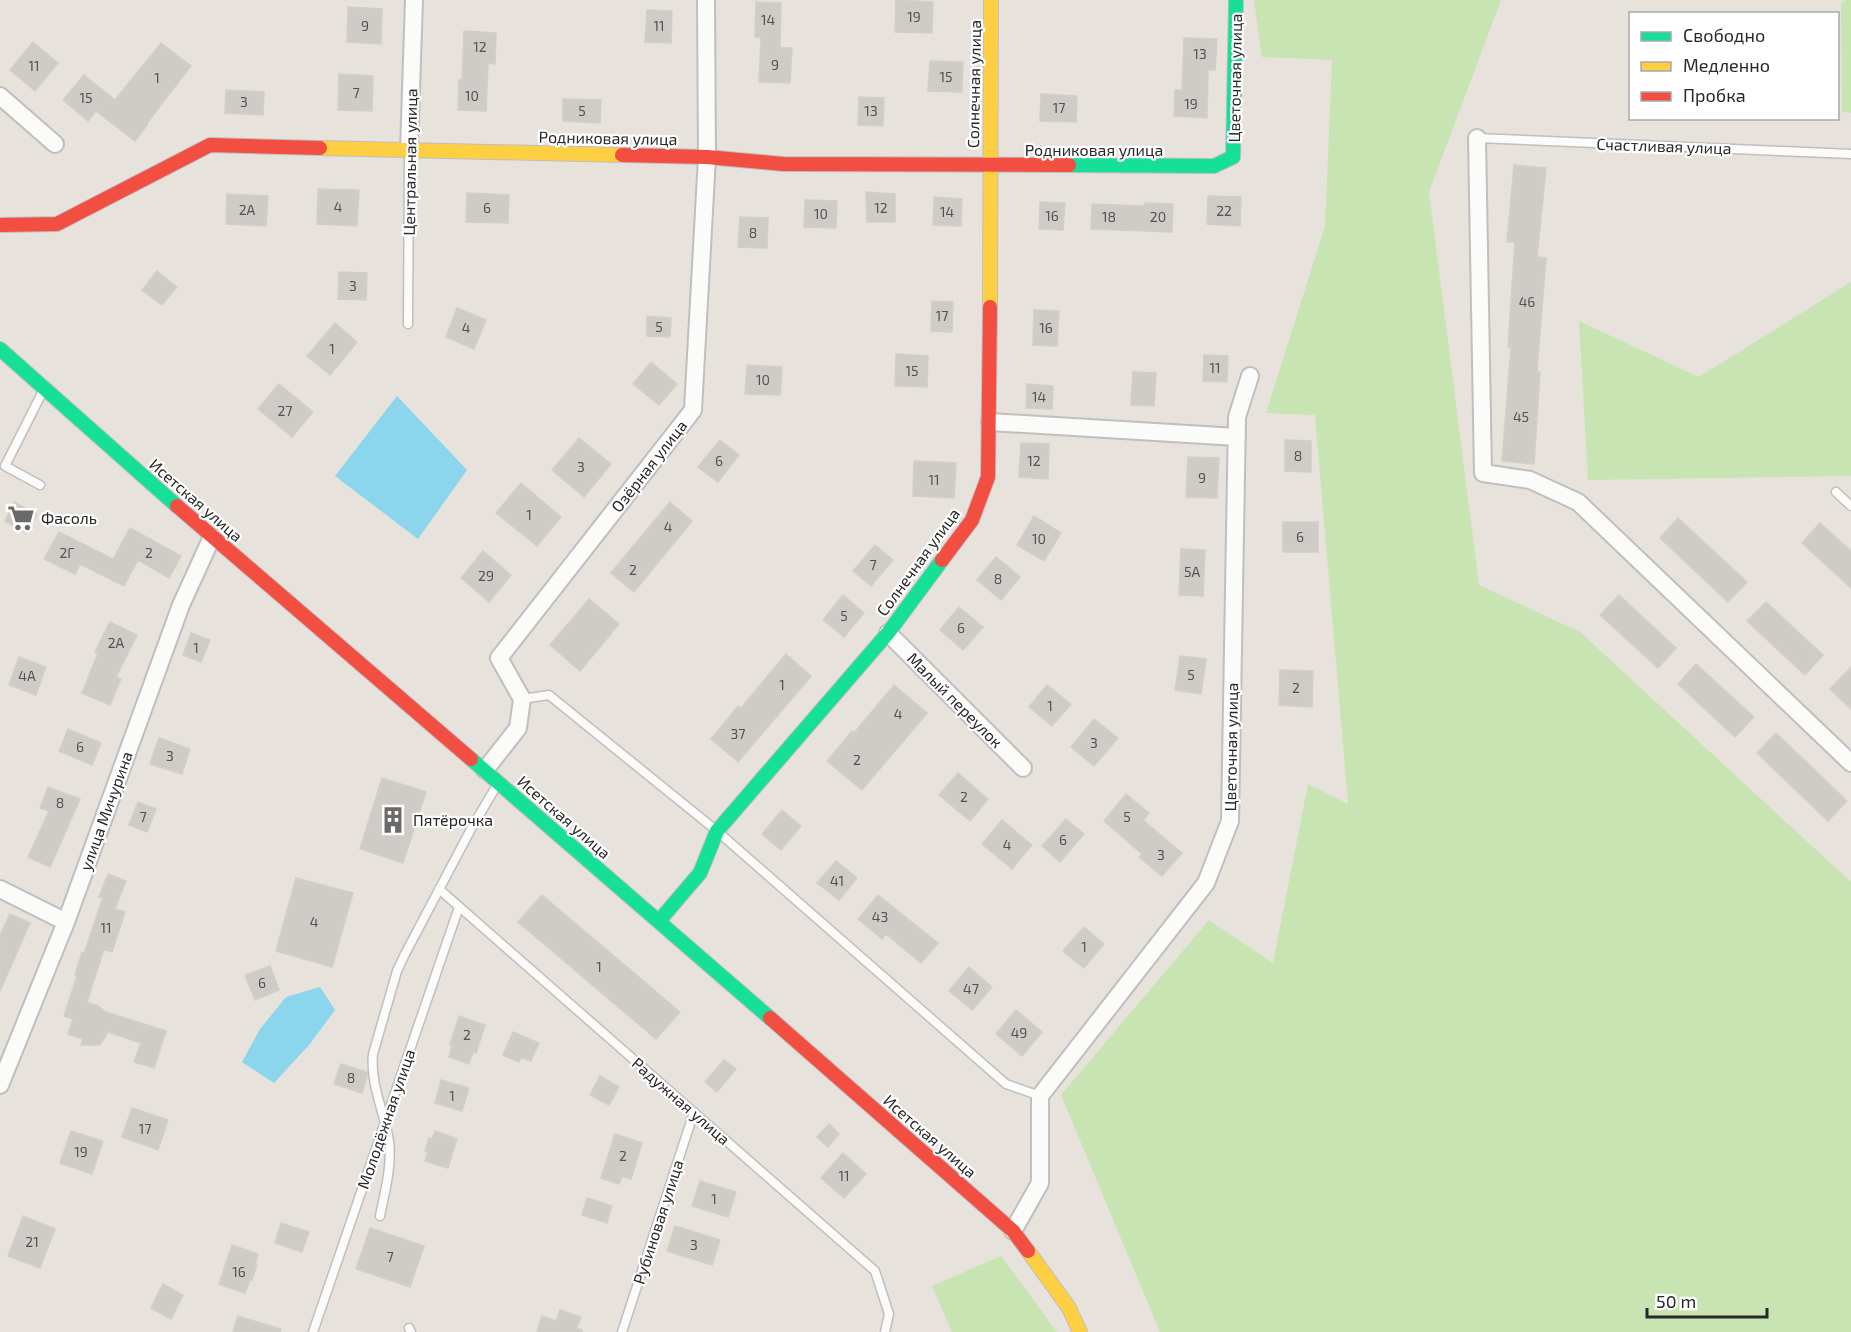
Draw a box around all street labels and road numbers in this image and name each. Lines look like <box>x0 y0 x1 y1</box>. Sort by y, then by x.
street label: Цветочная улица <box>1224 13 1246 143</box>
street label: Солнечная улица <box>963 20 985 148</box>
street label: Центральная улица <box>399 88 421 236</box>
street label: Родниковая улица <box>538 127 678 149</box>
street label: Счастливая улица <box>1596 134 1732 158</box>
street label: Родниковая улица <box>1025 140 1163 160</box>
street label: Озёрная улица <box>607 416 691 516</box>
street label: Исетская улица <box>145 454 247 546</box>
street label: Солнечная улица <box>872 504 964 620</box>
street label: Малый переулок <box>903 648 1007 752</box>
street label: Цветочная улица <box>1220 682 1242 812</box>
street label: улица Мичурина <box>75 749 137 873</box>
street label: Исетская улица <box>513 771 615 863</box>
street label: Молодёжная улица <box>353 1046 419 1192</box>
street label: Радужная улица <box>628 1053 734 1149</box>
street label: Исетская улица <box>879 1090 981 1182</box>
street label: Рубиновая улица <box>628 1157 688 1287</box>

